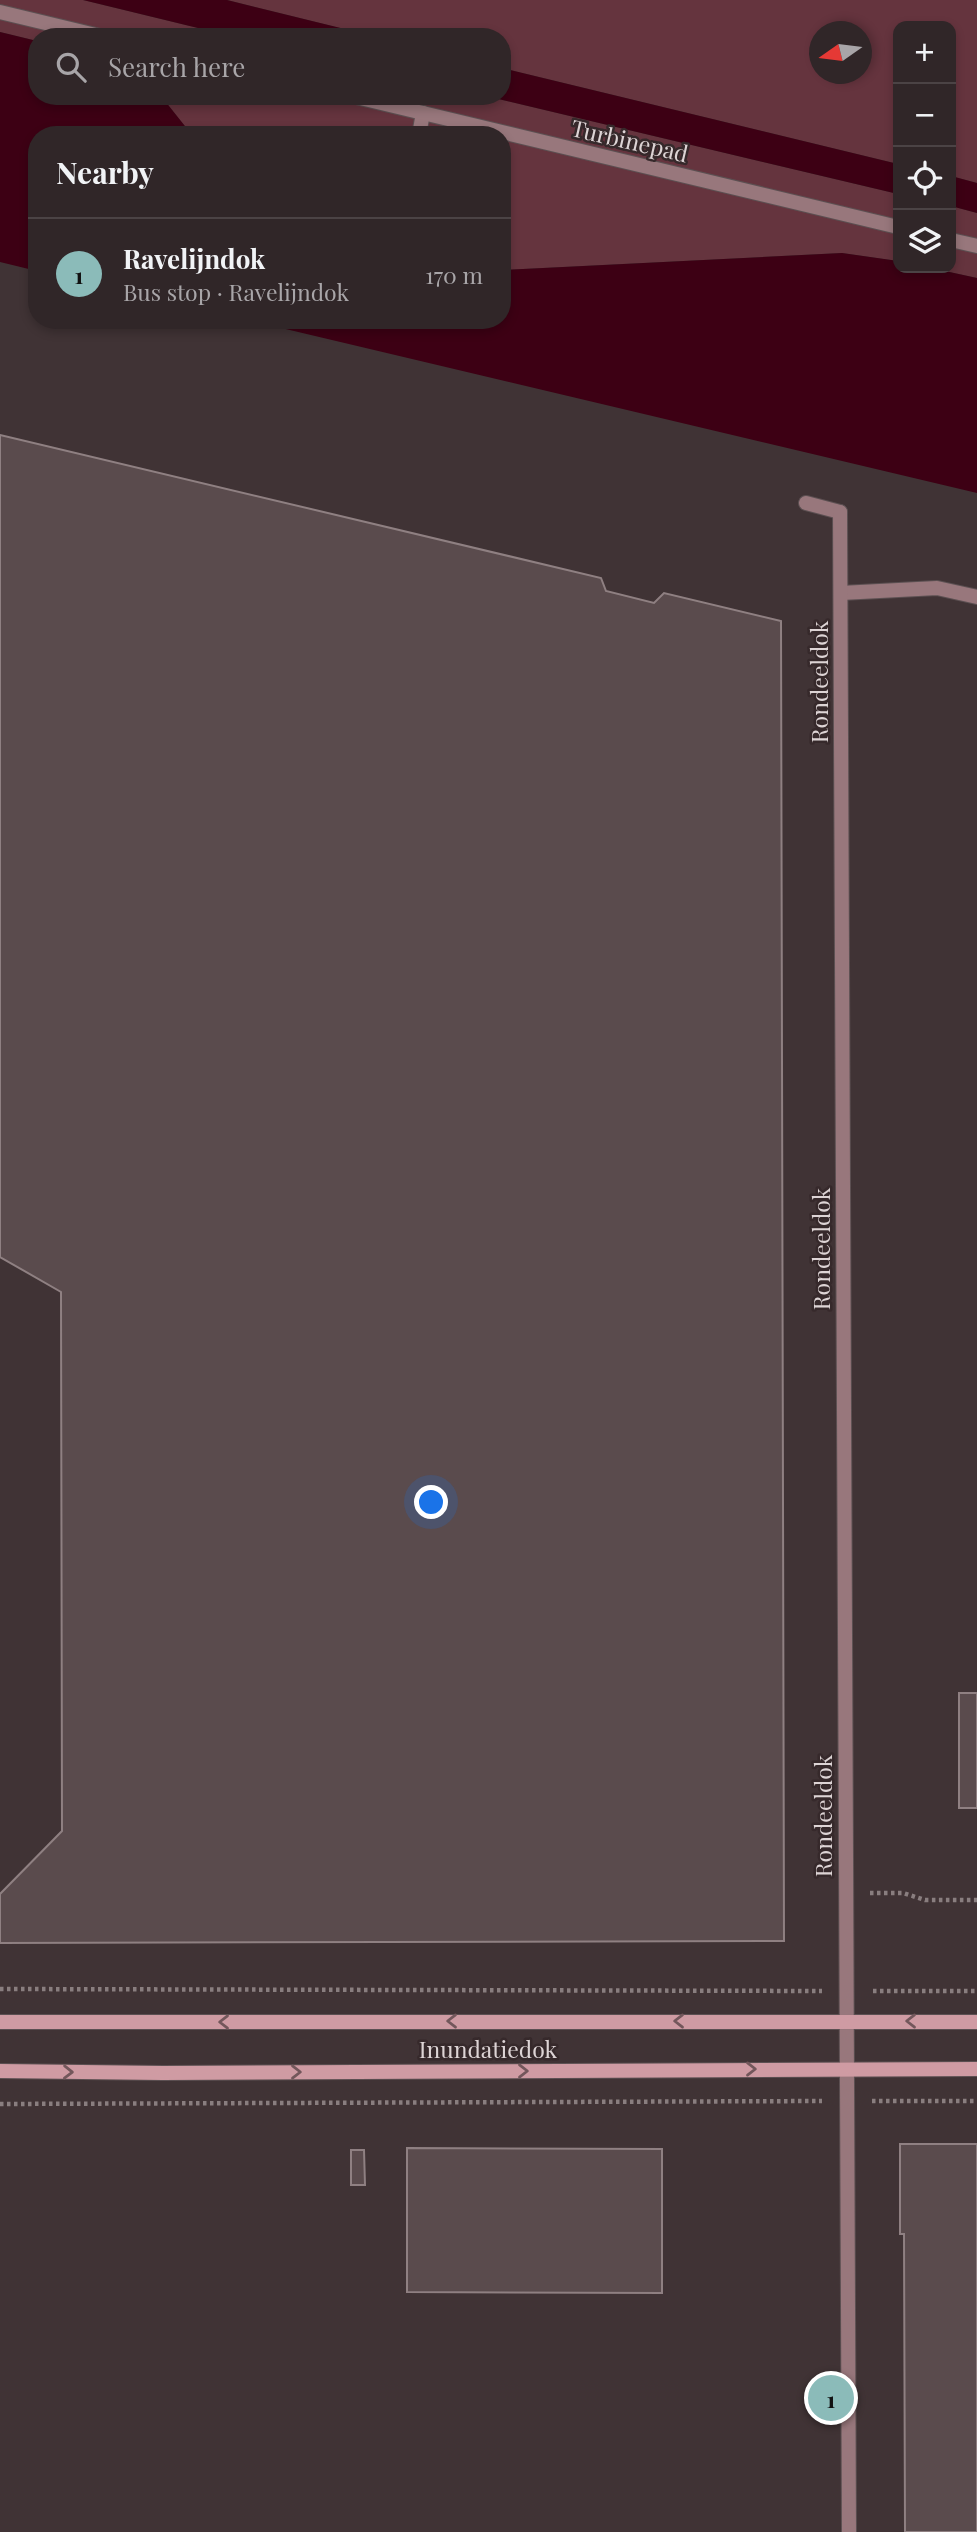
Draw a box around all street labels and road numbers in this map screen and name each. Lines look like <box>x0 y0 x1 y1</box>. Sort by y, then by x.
street label: Turbinepad <box>569 112 691 168</box>
street label: Rondeeldok <box>803 620 834 743</box>
street label: Rondeeldok <box>805 1187 836 1310</box>
street label: Rondeeldok <box>807 1754 838 1877</box>
street label: Inundatiedok <box>419 2033 558 2064</box>

